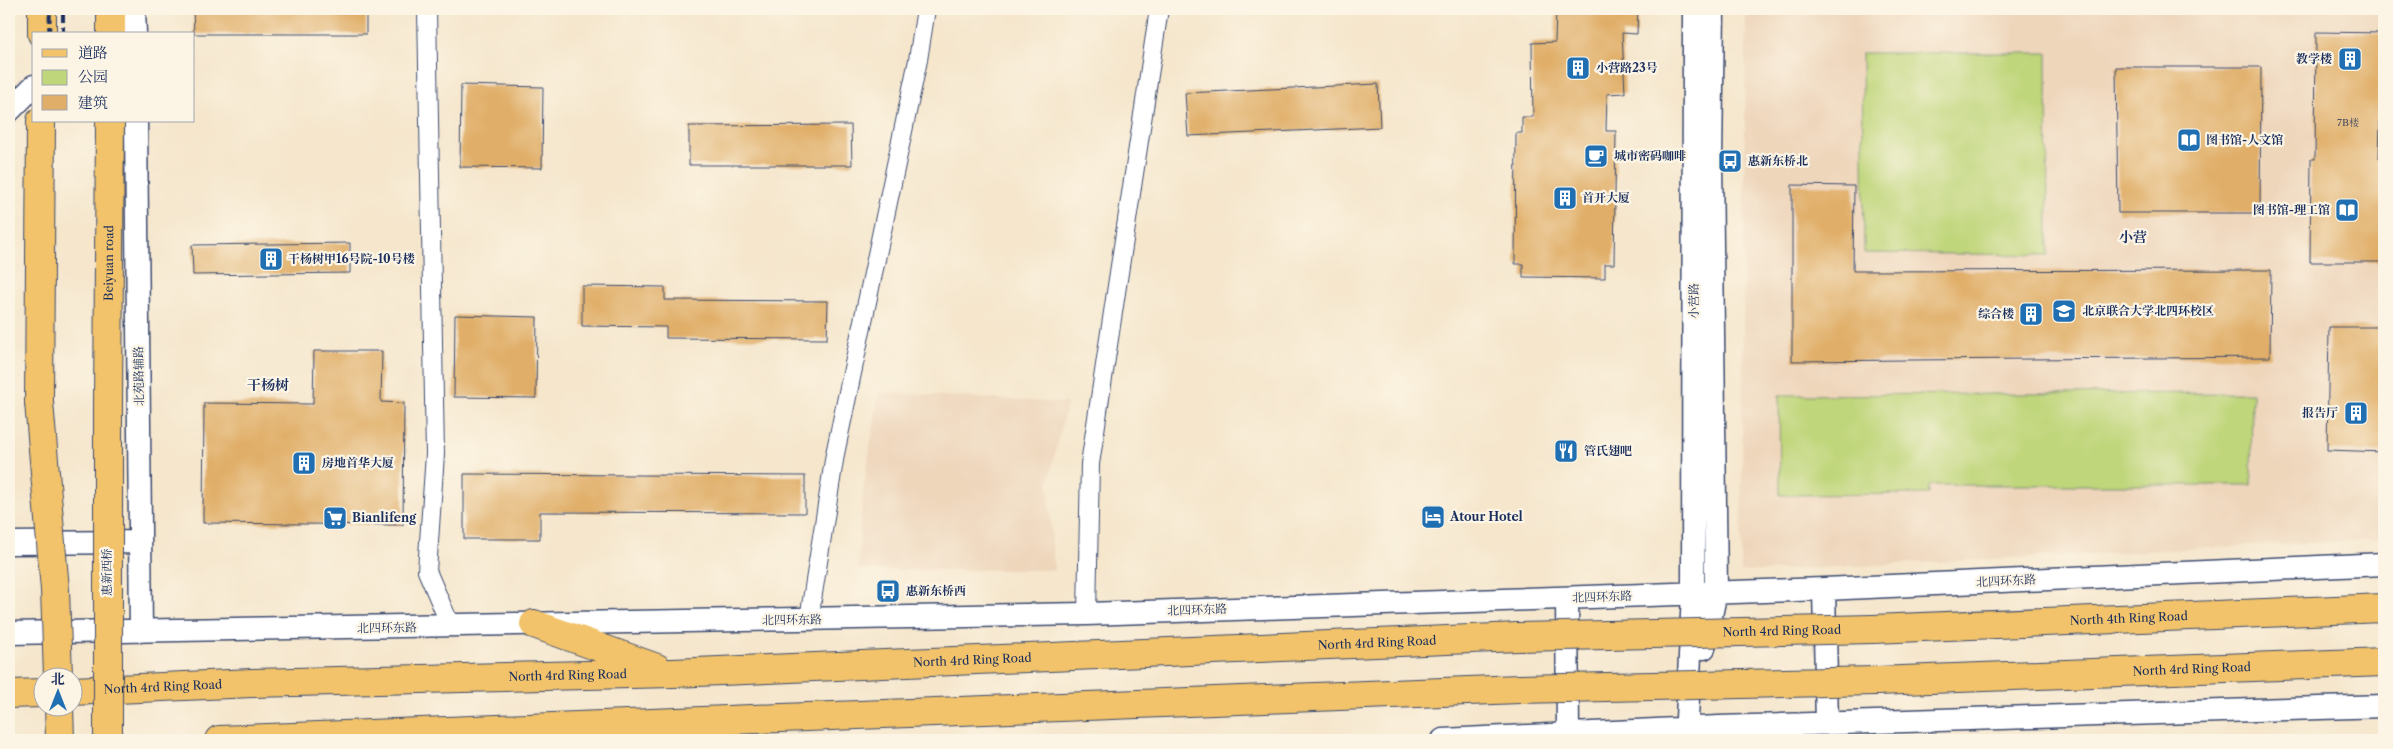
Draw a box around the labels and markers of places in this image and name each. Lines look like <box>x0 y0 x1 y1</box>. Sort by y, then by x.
building icon: 教学楼 <box>2337 46 2363 72</box>
place label: 教学楼 <box>2296 51 2332 66</box>
building icon: 小营路23号 <box>1565 55 1591 81</box>
place label: 小营路23号 <box>1596 60 1658 75</box>
library icon: 图书馆-人文馆 <box>2176 127 2202 153</box>
place label: 图书馆-人文馆 <box>2206 132 2283 147</box>
cafe icon: 城市密码咖啡 <box>1583 143 1609 169</box>
place label: 城市密码咖啡 <box>1614 148 1686 163</box>
bus stop icon: 惠新东桥北 <box>1717 148 1743 174</box>
place label: 惠新东桥北 <box>1748 153 1808 168</box>
building icon: 首开大厦 <box>1552 185 1578 211</box>
place label: 首开大厦 <box>1582 190 1630 205</box>
library icon: 图书馆-理工馆 <box>2334 197 2360 223</box>
place label: 图书馆-理工馆 <box>2253 202 2330 217</box>
building icon: 干杨树甲16号院-10号楼 <box>258 246 284 272</box>
place label: 干杨树甲16号院-10号楼 <box>288 251 415 266</box>
school or university icon: 北京联合大学北四环校区 <box>2051 298 2077 324</box>
building icon: 综合楼 <box>2018 301 2044 327</box>
place label: 北京联合大学北四环校区 <box>2082 303 2214 318</box>
place label: 综合楼 <box>1978 306 2014 321</box>
building icon: 报告厅 <box>2343 400 2369 426</box>
place label: 报告厅 <box>2302 405 2338 420</box>
restaurant icon: 管氏翅吧 <box>1553 438 1579 464</box>
place label: 管氏翅吧 <box>1584 443 1632 458</box>
building icon: 房地首华大厦 <box>291 450 317 476</box>
place label: 房地首华大厦 <box>321 455 394 470</box>
hotel icon: Atour Hotel <box>1420 504 1446 530</box>
supermarket icon: Bianlifeng <box>322 505 348 531</box>
place label: Atour Hotel <box>1449 509 1523 524</box>
place label: Bianlifeng <box>352 510 417 525</box>
bus stop icon: 惠新东桥西 <box>875 578 901 604</box>
place label: 惠新东桥西 <box>906 583 966 598</box>

